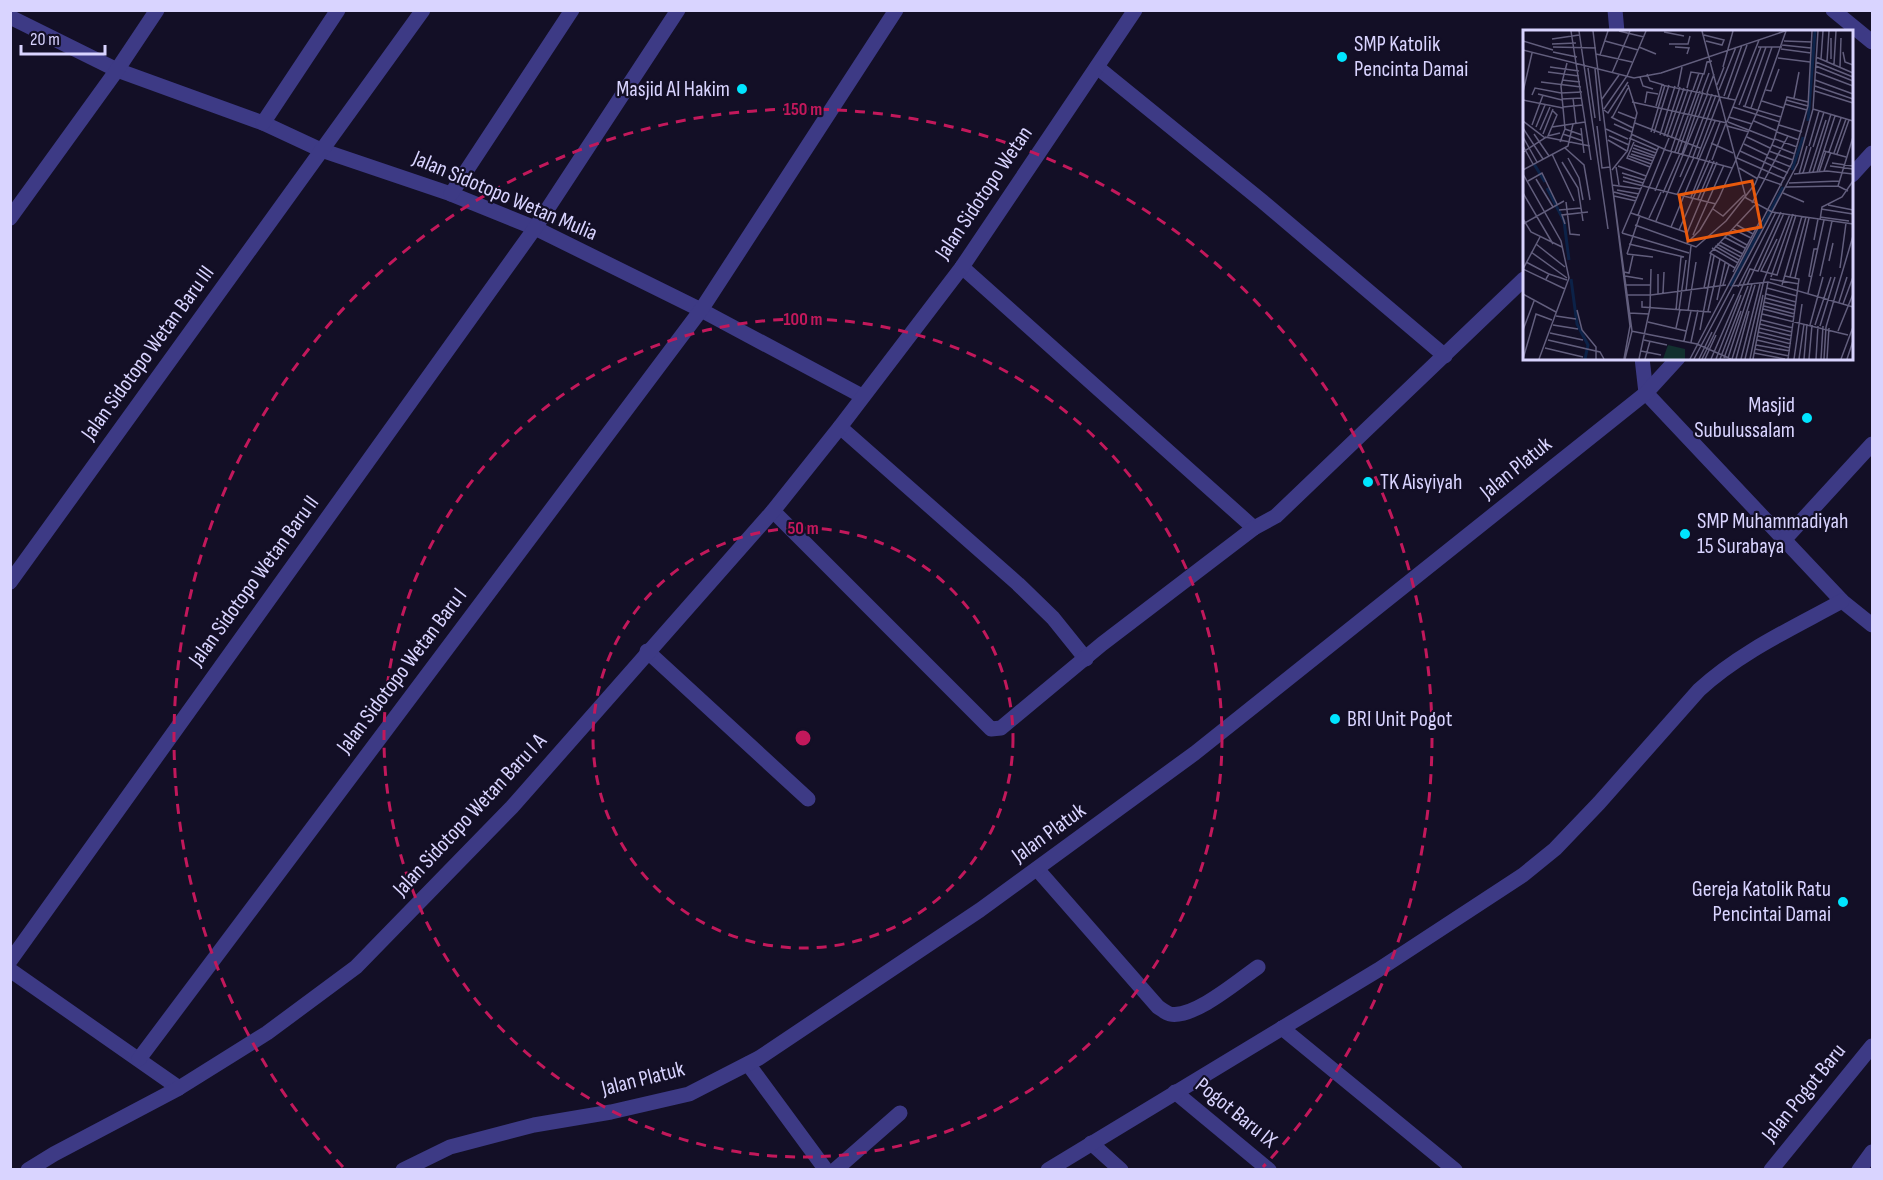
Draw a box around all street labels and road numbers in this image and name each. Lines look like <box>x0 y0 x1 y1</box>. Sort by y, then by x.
street label: Jalan Sidotopo Wetan <box>929 121 1038 266</box>
street label: Jalan Sidotopo Wetan Mulia <box>408 145 601 247</box>
street label: Jalan Sidotopo Wetan Baru III <box>75 261 220 446</box>
street label: Jalan Platuk <box>1474 431 1558 506</box>
street label: Jalan Sidotopo Wetan Baru II <box>182 490 325 673</box>
street label: Jalan Sidotopo Wetan Baru I <box>330 583 473 760</box>
street label: Jalan Sidotopo Wetan Baru I A <box>387 727 553 903</box>
street label: Jalan Platuk <box>1006 797 1092 869</box>
street label: Jalan Pogot Baru <box>1756 1038 1852 1148</box>
street label: Jalan Platuk <box>598 1056 688 1103</box>
street label: Pogot Baru IX <box>1190 1072 1283 1155</box>

